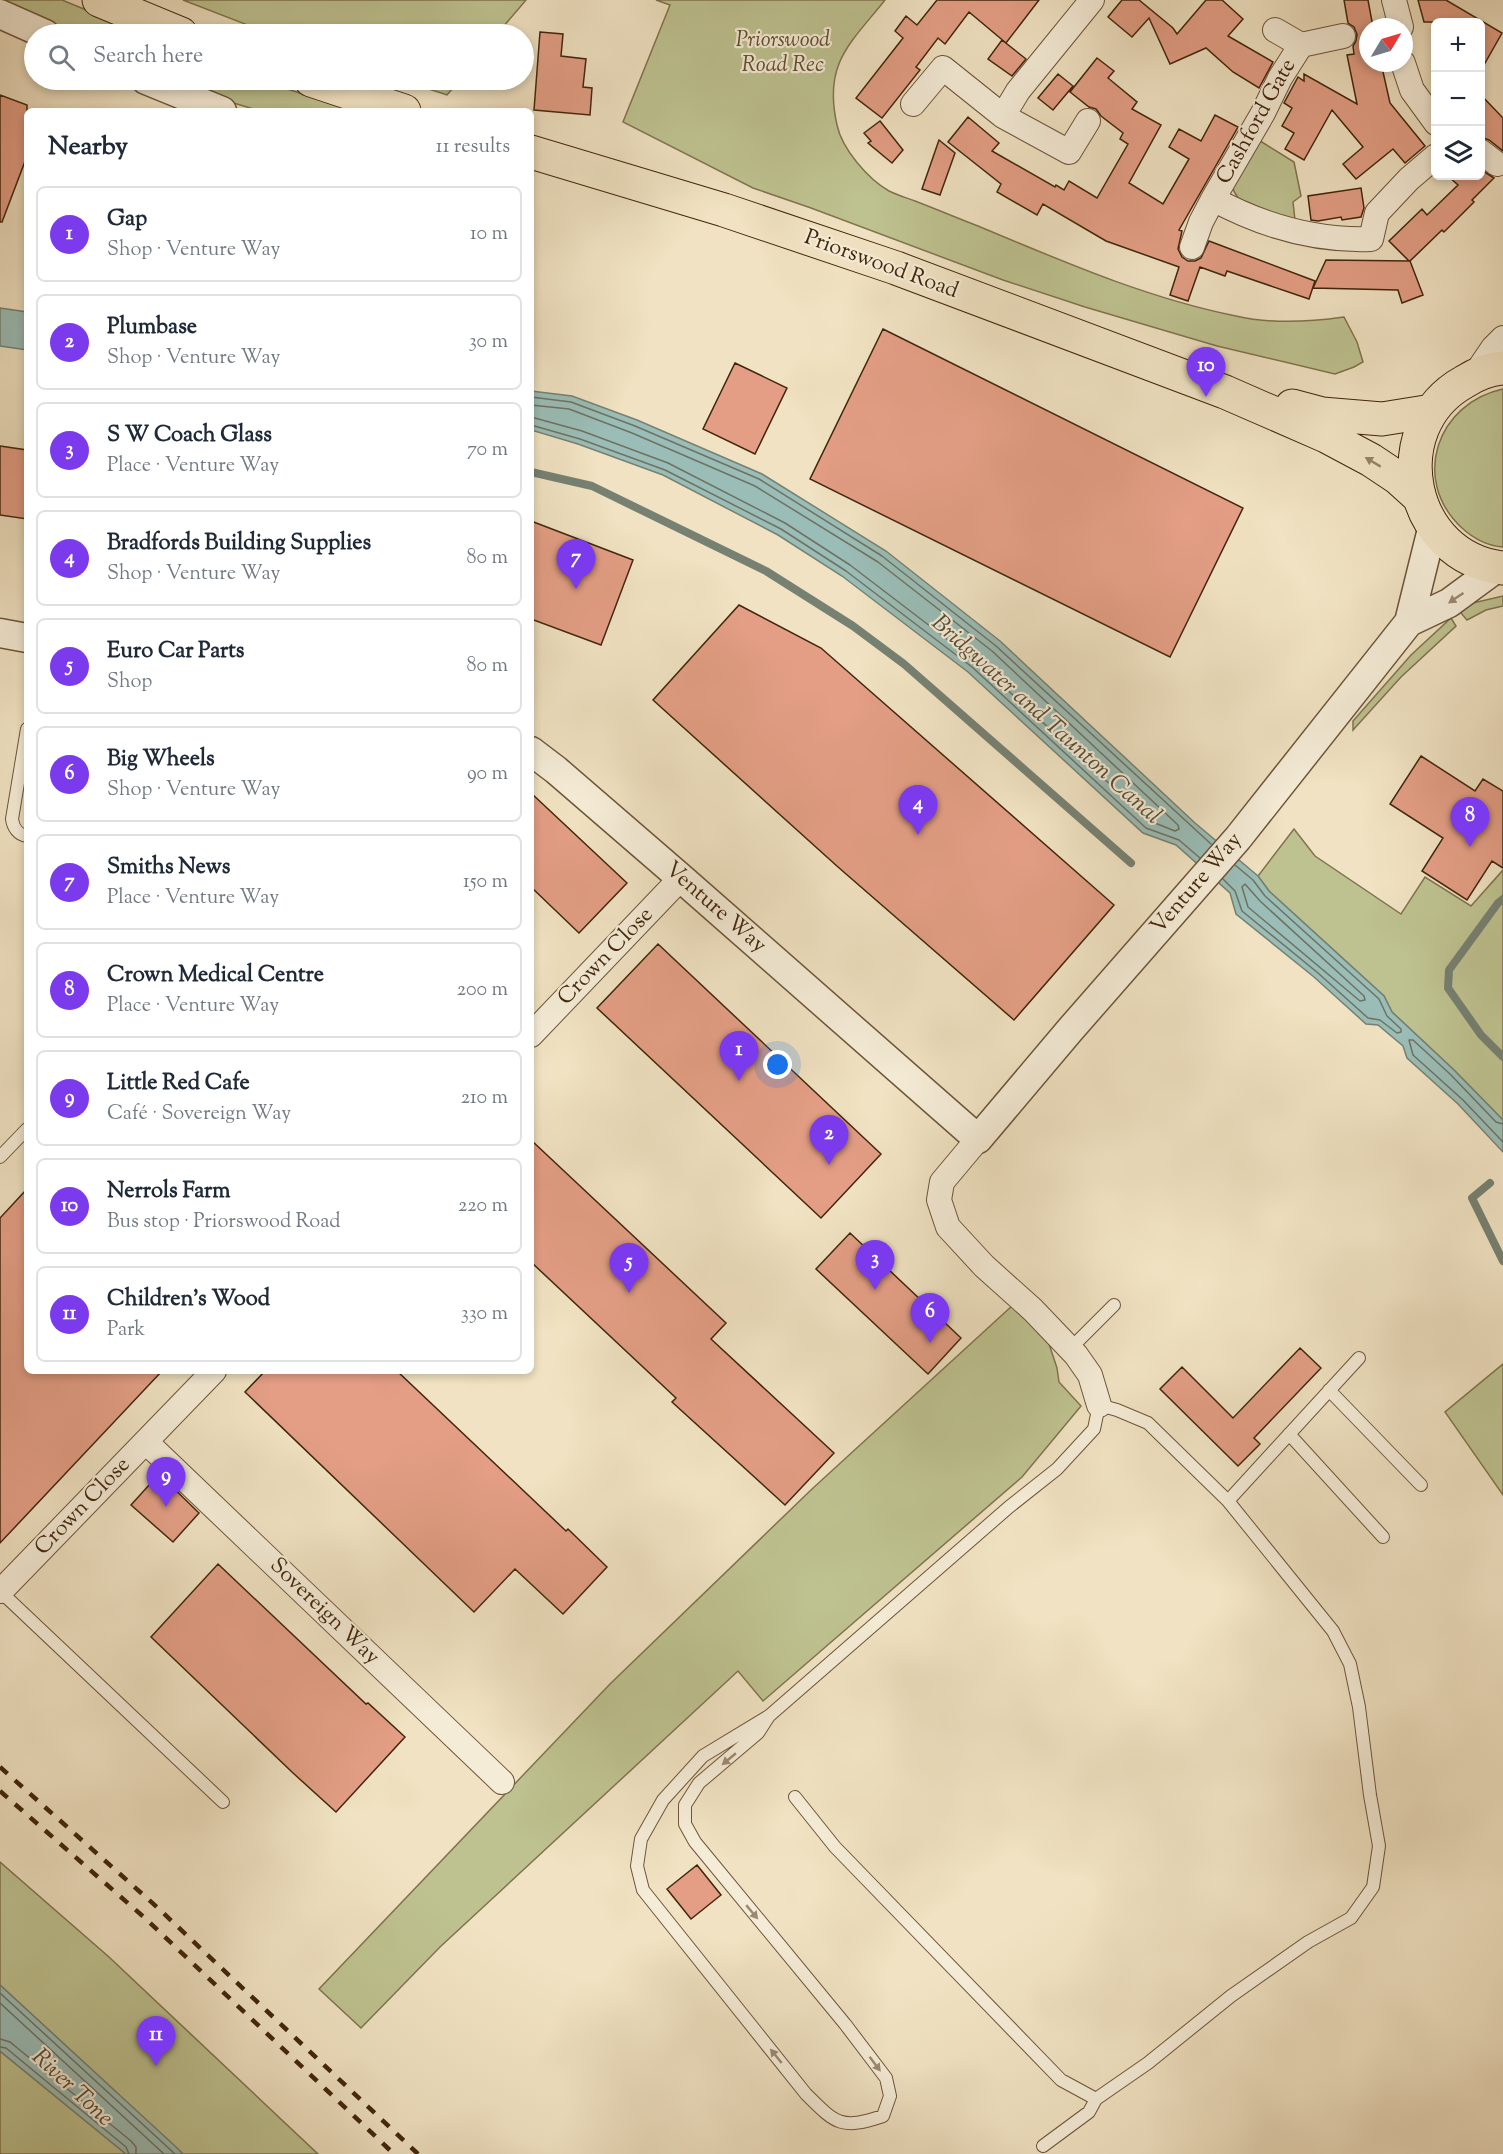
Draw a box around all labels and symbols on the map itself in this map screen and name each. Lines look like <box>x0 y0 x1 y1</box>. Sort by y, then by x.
north arrow <box>1359 18 1413 72</box>
park label: Priorswood Road Rec <box>736 25 830 82</box>
street label: Cashford Gate <box>1209 53 1305 191</box>
street label: Priorswood Road <box>799 222 963 308</box>
pin: 10 <box>1186 348 1226 397</box>
one-way arrow <box>1365 456 1381 467</box>
pin: 7 <box>556 540 596 589</box>
one-way arrow <box>1448 592 1464 603</box>
water label: Bridgwater and Taunton Canal <box>923 607 1169 833</box>
pin: 4 <box>898 786 938 835</box>
pin: 8 <box>1450 798 1490 847</box>
street label: Venture Way <box>1144 826 1250 942</box>
street label: Venture Way <box>657 855 773 961</box>
street label: Crown Close <box>551 901 661 1013</box>
pin: 1 <box>720 1032 758 1081</box>
your location <box>763 1050 792 1079</box>
pin: 2 <box>810 1116 848 1165</box>
pin: 3 <box>856 1240 894 1290</box>
pin: 5 <box>610 1244 648 1293</box>
pin: 6 <box>910 1294 950 1343</box>
street label: Crown Close <box>28 1451 138 1563</box>
pin: 9 <box>146 1458 186 1507</box>
street label: Sovereign Way <box>262 1551 386 1673</box>
one-way arrow <box>721 1752 737 1765</box>
one-way arrow <box>745 1905 758 1920</box>
pin: 11 <box>136 2016 176 2066</box>
water label: River Tone <box>23 2041 121 2135</box>
one-way arrow <box>769 2048 782 2064</box>
one-way arrow <box>869 2055 881 2071</box>

